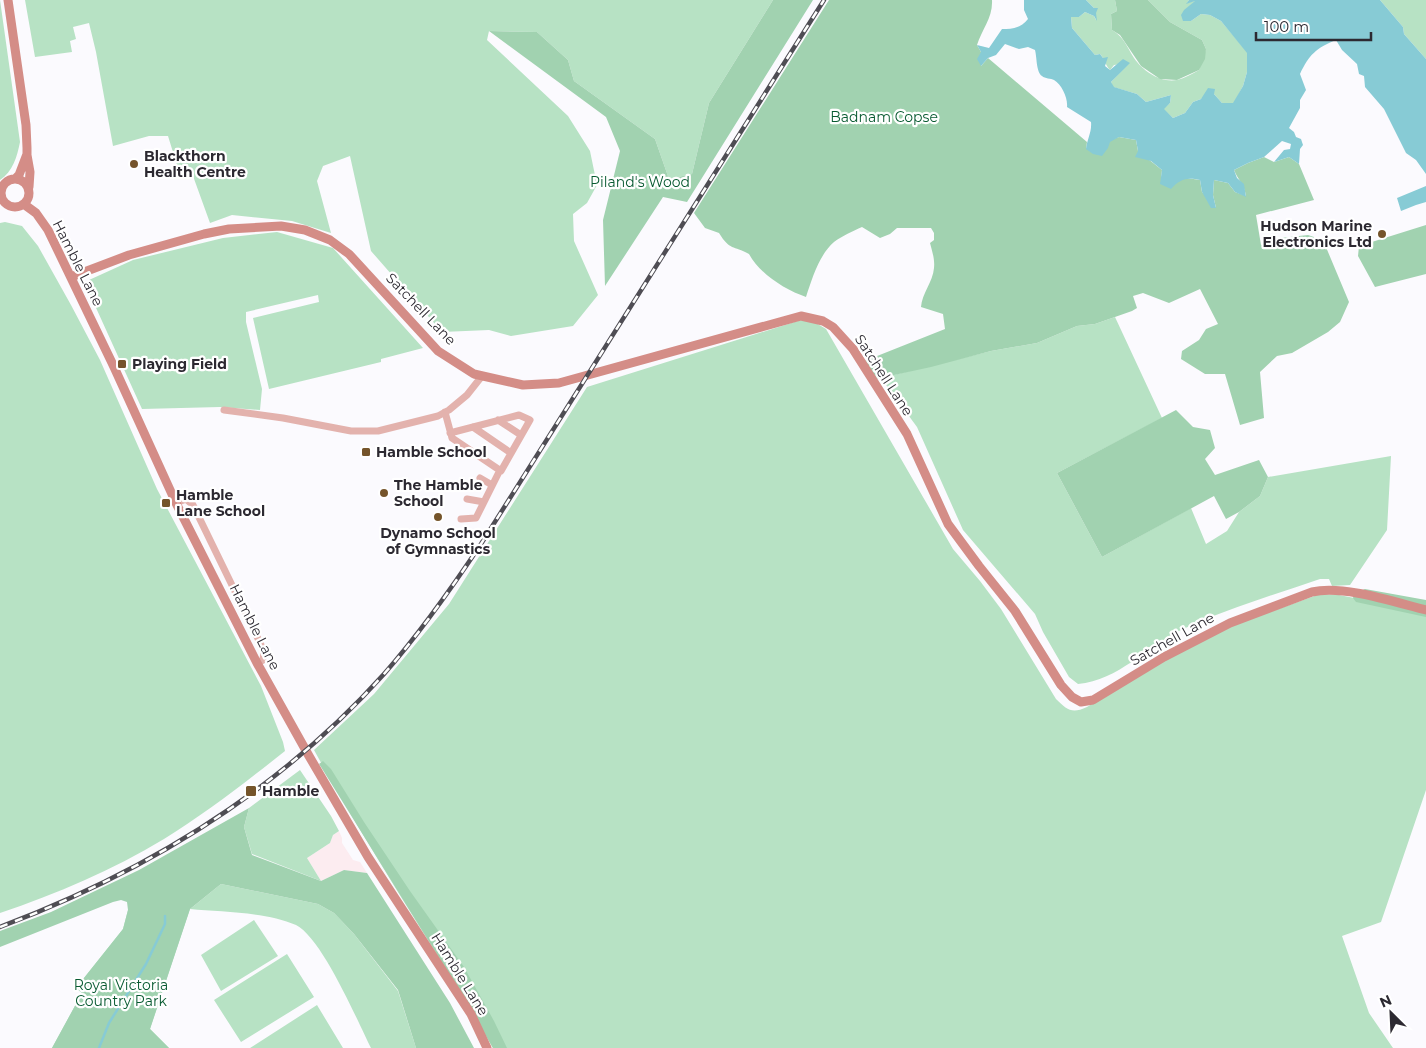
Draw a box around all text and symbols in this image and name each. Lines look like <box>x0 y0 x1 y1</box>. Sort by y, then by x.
scale bar <box>1256 10 1371 42</box>
text: 100 m <box>1264 17 1309 36</box>
park label: Badnam Copse <box>830 108 938 126</box>
place label: Blackthorn Health Centre <box>144 147 246 181</box>
marker: Blackthorn Health Centre <box>128 158 140 170</box>
park label: Piland's Wood <box>590 173 690 191</box>
street label: Hamble Lane <box>49 217 107 309</box>
place label: Hudson Marine Electronics Ltd <box>1260 217 1372 251</box>
marker: Hudson Marine Electronics Ltd <box>1376 228 1388 240</box>
street label: Satchell Lane <box>382 269 460 349</box>
street label: Satchell Lane <box>851 331 917 419</box>
place label: Playing Field <box>132 355 227 373</box>
marker: Playing Field <box>116 358 128 370</box>
place label: Hamble School <box>376 443 487 461</box>
marker: Hamble School <box>360 446 372 458</box>
place label: The Hamble School <box>394 476 483 510</box>
place label: Hamble Lane School <box>176 486 265 520</box>
marker: The Hamble School <box>378 487 390 499</box>
marker: Hamble Lane School <box>160 497 172 509</box>
marker: Dynamo School of Gymnastics <box>432 511 444 523</box>
place label: Dynamo School of Gymnastics <box>380 524 496 558</box>
street label: Hamble Lane <box>226 581 284 673</box>
street label: Satchell Lane <box>1127 608 1217 670</box>
place label: Hamble <box>262 782 320 800</box>
marker: Hamble <box>244 784 258 798</box>
street label: Hamble Lane <box>427 929 493 1019</box>
park label: Royal Victoria Country Park <box>74 976 168 1010</box>
north arrow <box>1366 988 1416 1038</box>
text: N <box>1377 991 1395 1012</box>

